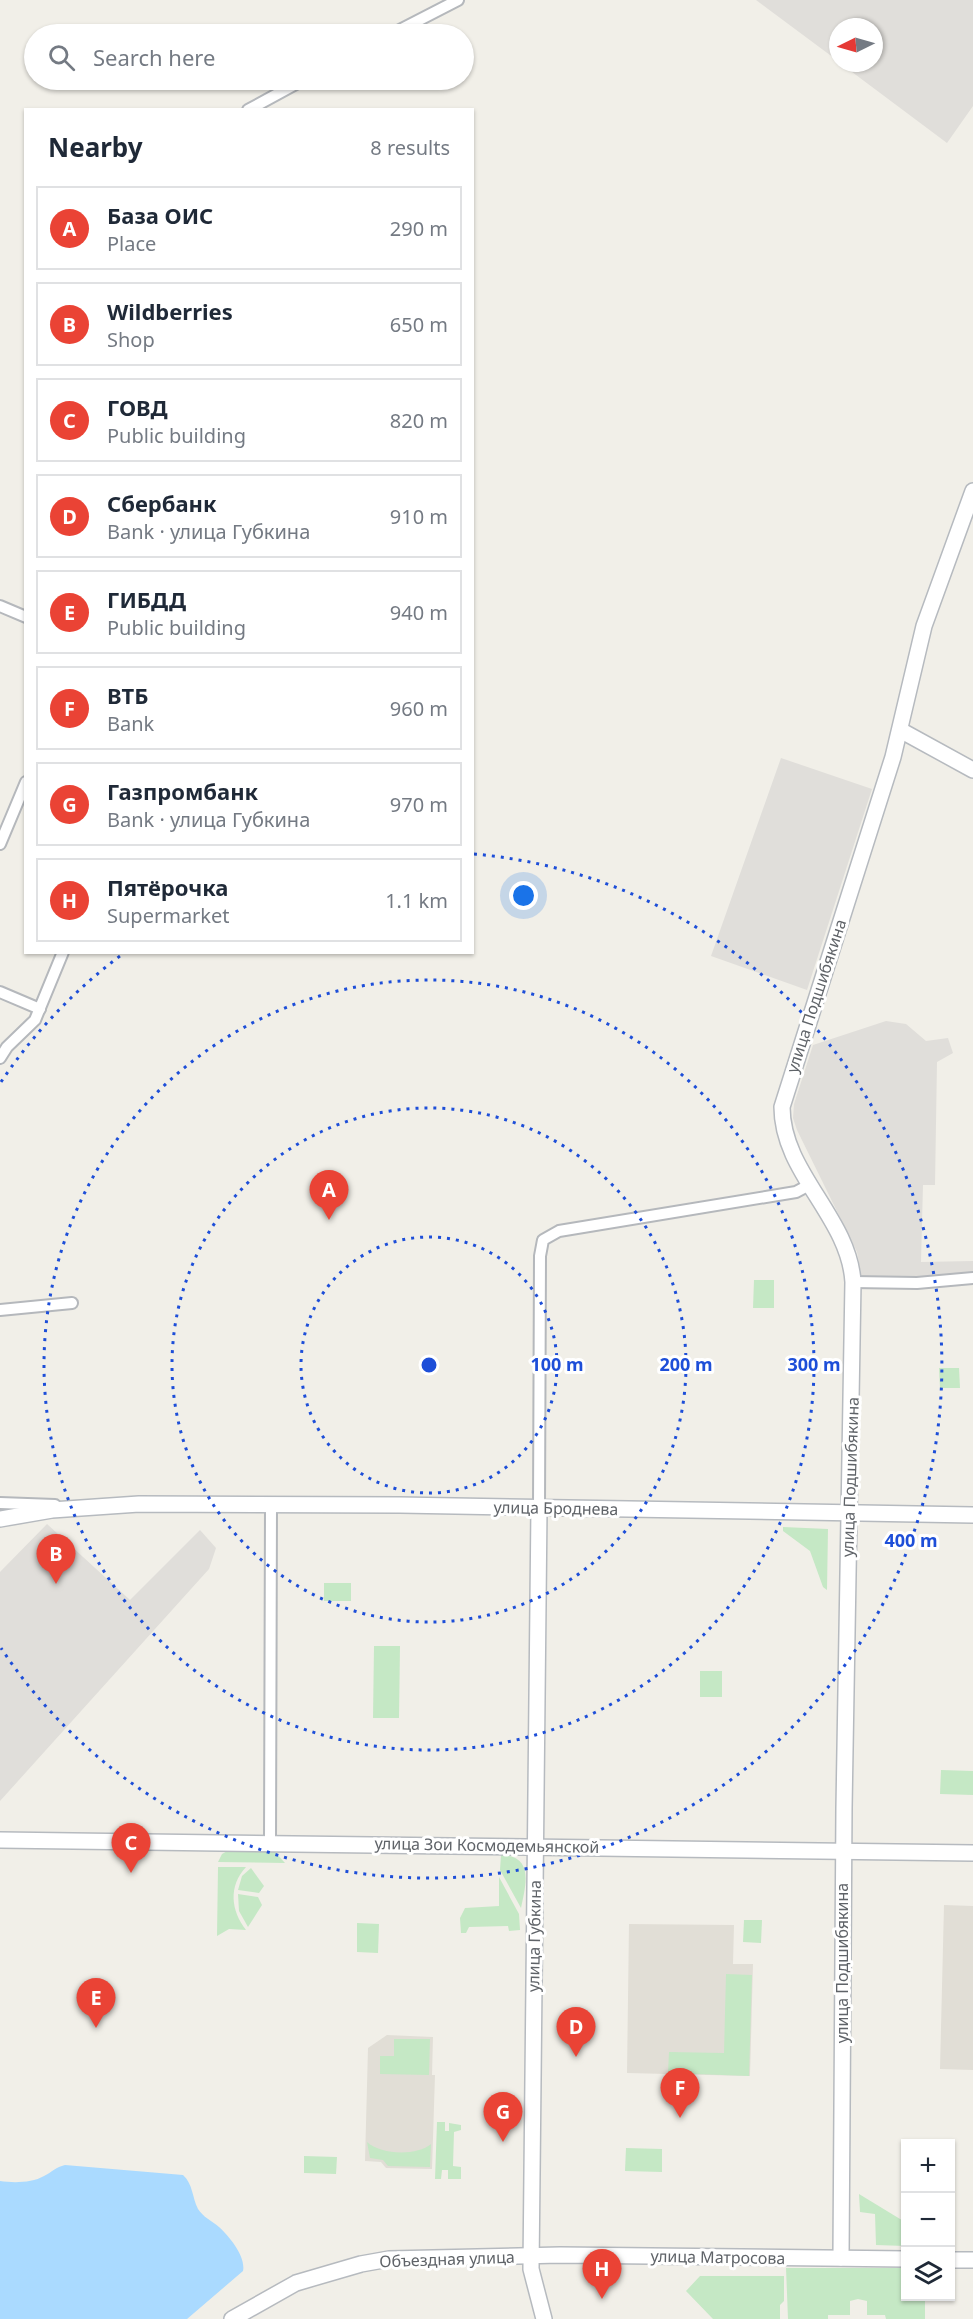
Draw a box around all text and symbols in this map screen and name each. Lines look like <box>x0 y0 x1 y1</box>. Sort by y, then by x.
north arrow <box>829 18 883 72</box>
search box <box>24 24 474 90</box>
icon: search <box>45 41 78 74</box>
text: Search here <box>93 42 215 72</box>
text: Nearby <box>48 129 143 165</box>
text: 8 results <box>370 134 450 161</box>
text: База ОИС <box>107 200 213 230</box>
text: A <box>63 215 76 242</box>
text: 290 m <box>390 215 448 242</box>
text: Place <box>107 230 156 257</box>
text: Wildberries <box>107 296 233 326</box>
text: B <box>63 311 76 338</box>
text: 650 m <box>390 311 448 338</box>
text: Shop <box>107 326 155 353</box>
text: ГОВД <box>107 392 168 422</box>
text: C <box>63 407 76 434</box>
text: 820 m <box>390 407 448 434</box>
text: Public building <box>107 422 246 449</box>
text: Сбербанк <box>107 488 217 518</box>
text: D <box>62 503 77 530</box>
text: 910 m <box>390 503 448 530</box>
text: Bank · улица Губкина <box>107 518 310 545</box>
text: ГИБДД <box>107 584 186 614</box>
text: E <box>64 599 75 626</box>
text: 940 m <box>390 599 448 626</box>
text: Public building <box>107 614 246 641</box>
text: ВТБ <box>107 680 149 710</box>
text: F <box>64 695 75 722</box>
text: 960 m <box>390 695 448 722</box>
text: Bank <box>107 710 154 737</box>
text: Газпромбанк <box>107 776 258 806</box>
text: G <box>62 791 77 818</box>
text: 970 m <box>390 791 448 818</box>
text: Bank · улица Губкина <box>107 806 310 833</box>
text: Пятёрочка <box>107 872 228 902</box>
your location <box>509 881 538 910</box>
text: H <box>62 887 77 914</box>
text: 1.1 km <box>385 887 448 914</box>
text: Supermarket <box>107 902 230 929</box>
street label: улица Подшибякина <box>781 916 851 1076</box>
pin: A <box>310 1170 348 1220</box>
text: 100 m <box>530 1352 584 1376</box>
text: 200 m <box>659 1352 713 1376</box>
text: 300 m <box>787 1352 841 1376</box>
centre of rings <box>419 1355 439 1375</box>
street label: улица Подшибякина <box>836 1397 864 1557</box>
street label: улица Броднева <box>493 1496 619 1520</box>
text: 400 m <box>884 1528 938 1552</box>
pin: B <box>36 1534 76 1584</box>
pin: C <box>112 1824 150 1873</box>
street label: улица Зои Космодемьянской <box>374 1832 600 1858</box>
street label: улица Губкина <box>522 1880 546 1992</box>
street label: улица Подшибякина <box>831 1883 853 2043</box>
pin: E <box>76 1978 116 2028</box>
pin: D <box>556 2008 596 2057</box>
pin: F <box>660 2068 700 2118</box>
pin: G <box>484 2092 522 2142</box>
map controls <box>901 2139 955 2301</box>
button: + <box>901 2139 955 2193</box>
button: − <box>901 2193 955 2247</box>
street label: улица Матросова <box>651 2245 785 2269</box>
street label: Объездная улица <box>379 2246 515 2272</box>
button: layers <box>901 2247 955 2301</box>
pin: H <box>582 2250 622 2299</box>

